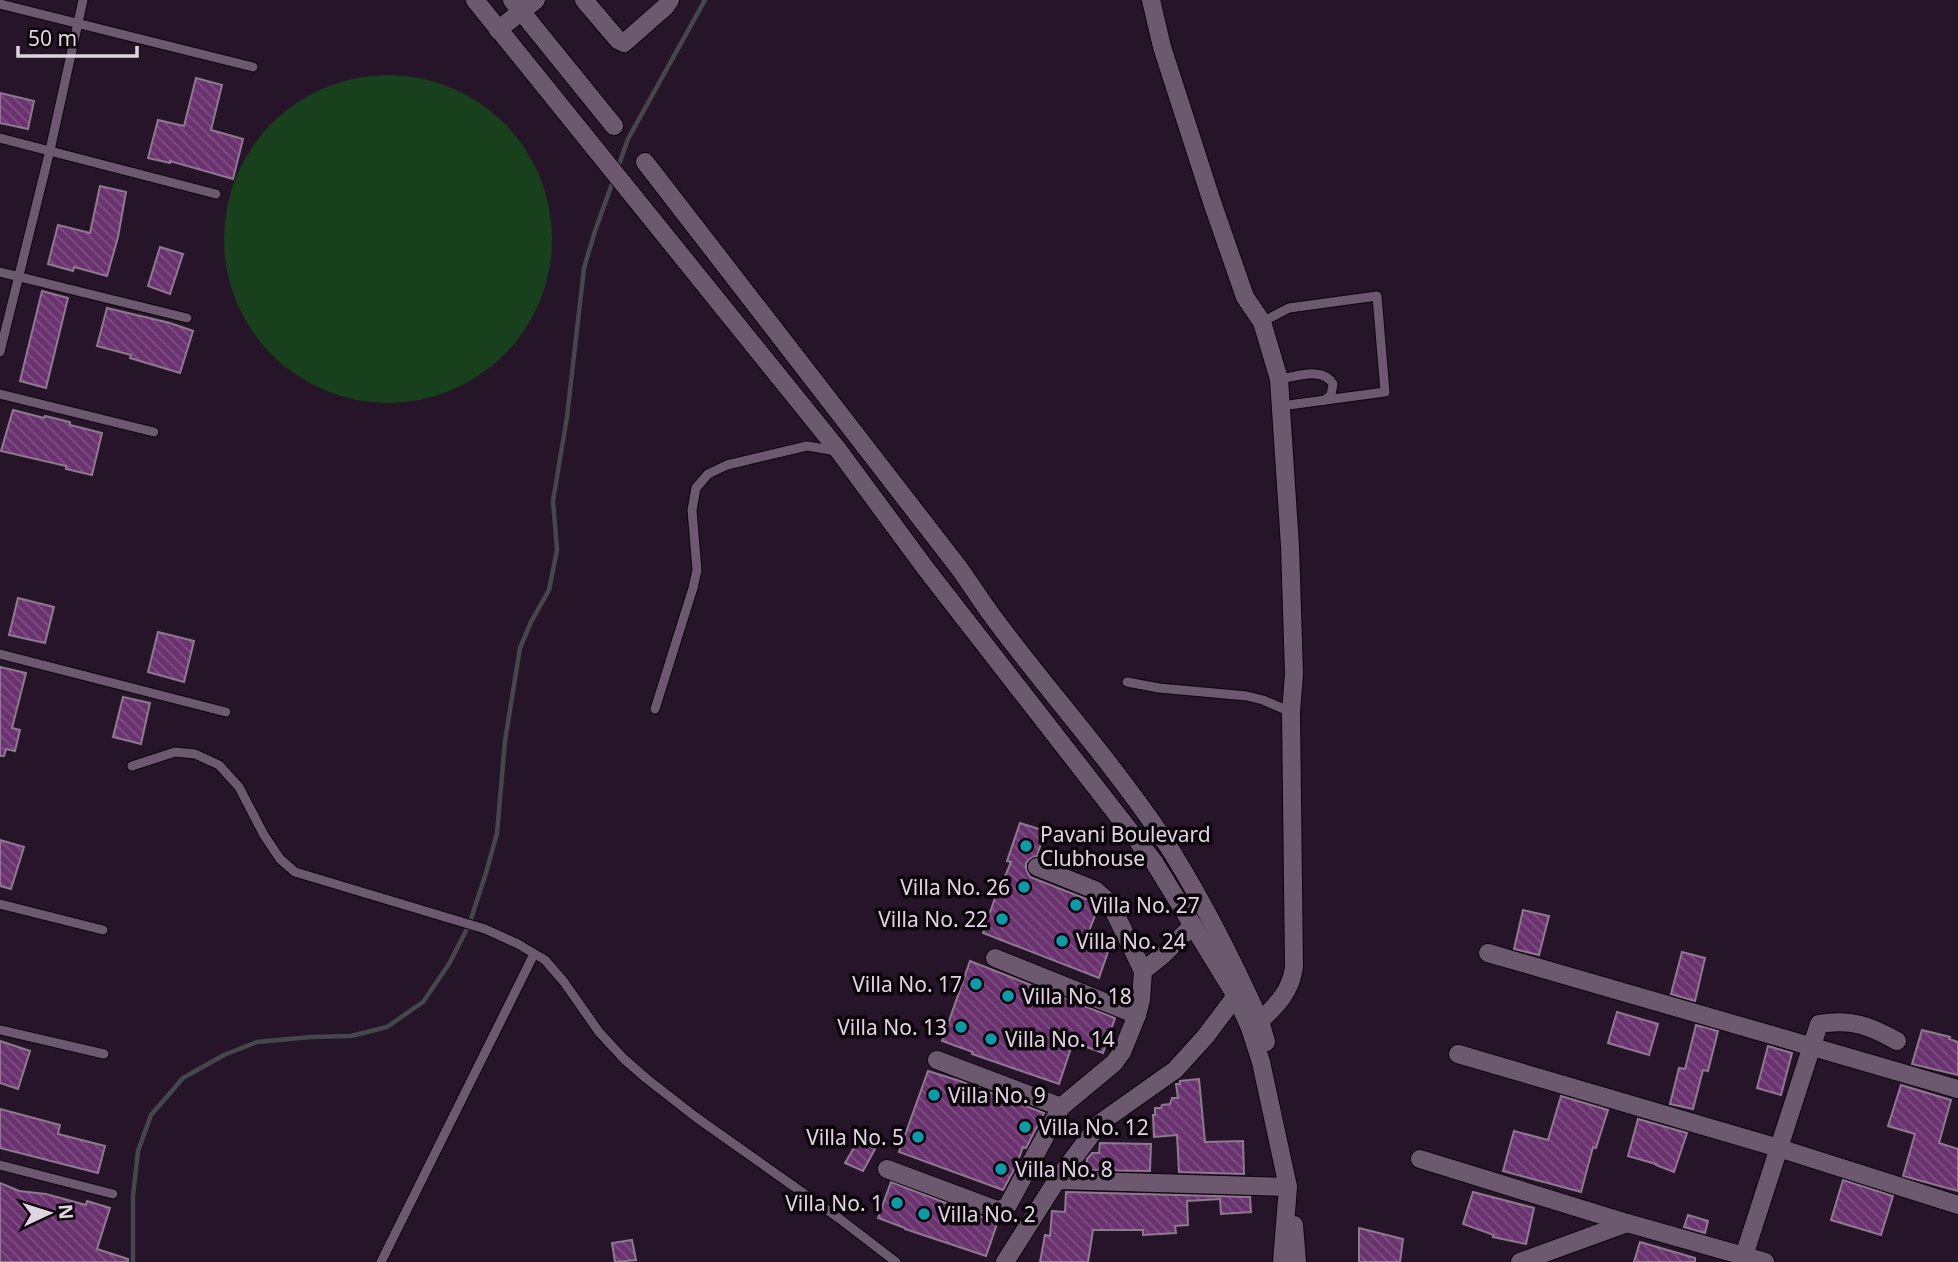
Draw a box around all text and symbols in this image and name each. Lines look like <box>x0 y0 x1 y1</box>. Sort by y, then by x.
scale bar <box>18 14 136 58</box>
text: 50 m <box>28 24 77 52</box>
place label: Pavani Boulevard Clubhouse <box>1040 820 1211 872</box>
marker: Pavani Boulevard Clubhouse <box>1018 838 1034 854</box>
place label: Villa No. 26 <box>900 873 1010 901</box>
marker: Villa No. 26 <box>1016 879 1032 895</box>
place label: Villa No. 27 <box>1090 891 1200 919</box>
marker: Villa No. 27 <box>1068 897 1084 913</box>
place label: Villa No. 22 <box>878 905 988 933</box>
marker: Villa No. 22 <box>994 911 1010 927</box>
place label: Villa No. 24 <box>1076 927 1186 955</box>
marker: Villa No. 24 <box>1054 933 1070 949</box>
place label: Villa No. 17 <box>852 970 962 998</box>
marker: Villa No. 17 <box>968 976 984 992</box>
place label: Villa No. 18 <box>1022 982 1132 1010</box>
marker: Villa No. 18 <box>1000 988 1016 1004</box>
place label: Villa No. 13 <box>837 1013 947 1041</box>
marker: Villa No. 13 <box>953 1019 969 1035</box>
place label: Villa No. 14 <box>1005 1025 1115 1053</box>
marker: Villa No. 14 <box>983 1031 999 1047</box>
place label: Villa No. 9 <box>948 1081 1046 1109</box>
marker: Villa No. 9 <box>926 1087 942 1103</box>
place label: Villa No. 12 <box>1039 1113 1149 1141</box>
marker: Villa No. 12 <box>1017 1119 1033 1135</box>
place label: Villa No. 5 <box>806 1123 904 1151</box>
marker: Villa No. 5 <box>910 1129 926 1145</box>
place label: Villa No. 8 <box>1015 1155 1113 1183</box>
marker: Villa No. 8 <box>993 1161 1009 1177</box>
north arrow <box>14 1178 84 1248</box>
place label: Villa No. 1 <box>785 1189 883 1217</box>
marker: Villa No. 1 <box>889 1195 905 1211</box>
place label: Villa No. 2 <box>938 1200 1036 1228</box>
text: N <box>52 1203 79 1220</box>
marker: Villa No. 2 <box>916 1206 932 1222</box>

